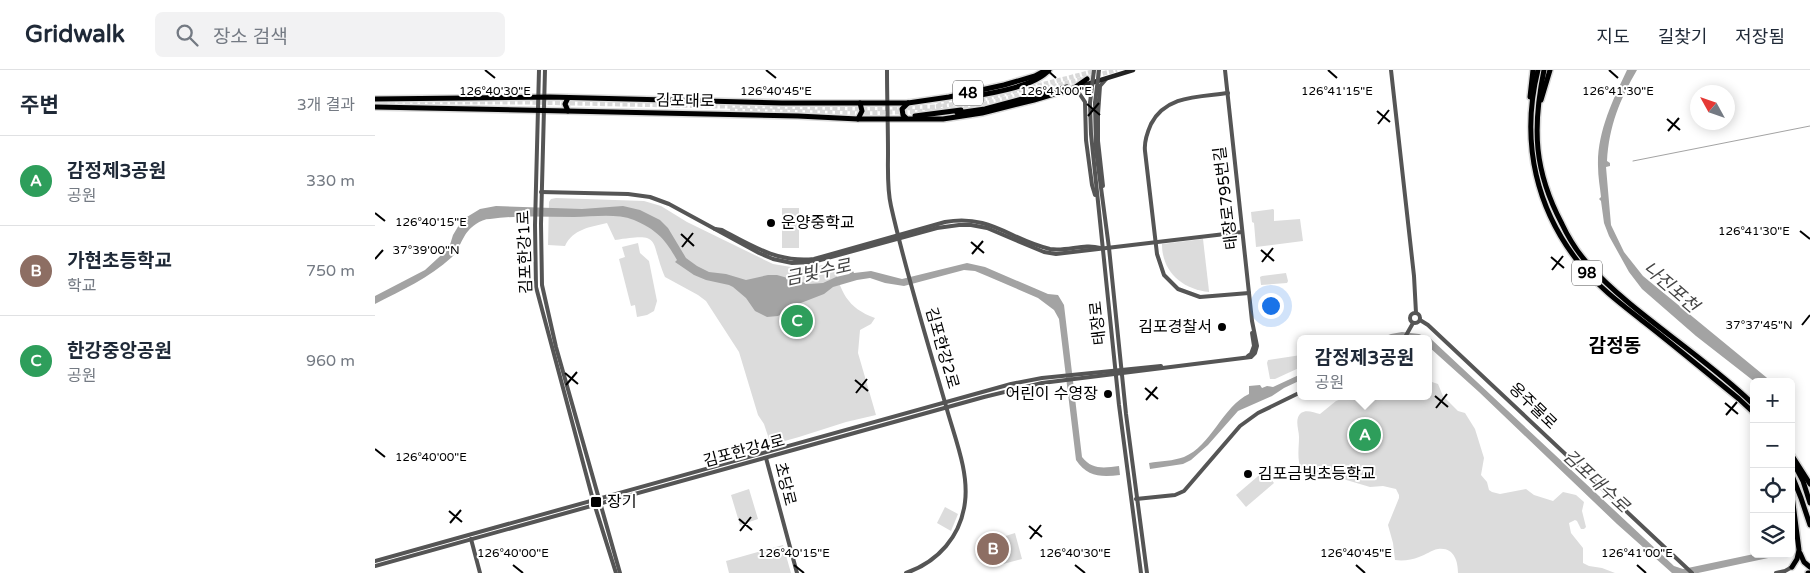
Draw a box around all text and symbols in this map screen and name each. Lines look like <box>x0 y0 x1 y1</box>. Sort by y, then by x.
search box <box>155 12 505 57</box>
text: Gridwalk <box>25 20 125 49</box>
icon: search <box>173 21 201 49</box>
text: 장소 검색 <box>213 26 288 48</box>
text: 지도 <box>1597 26 1630 48</box>
text: 길찾기 <box>1658 26 1707 48</box>
text: 저장됨 <box>1735 26 1785 48</box>
road number: 48 <box>953 80 983 106</box>
text: 126°40'30"E <box>459 84 531 98</box>
text: 126°40'45"E <box>740 84 812 98</box>
text: 126°41'00"E <box>1020 84 1092 98</box>
text: 126°41'15"E <box>1301 84 1373 98</box>
text: 126°41'30"E <box>1582 84 1654 98</box>
north arrow <box>1690 85 1735 130</box>
street label: 김포대로 <box>655 90 715 112</box>
text: 주변 <box>20 93 59 118</box>
text: 3개 결과 <box>297 95 355 115</box>
street label: 태장로795번길 <box>1210 145 1242 251</box>
text: 감정제3공원 <box>67 160 166 182</box>
text: A <box>30 171 42 191</box>
text: 330 m <box>306 171 355 191</box>
text: 공원 <box>67 186 96 206</box>
street label: 김포한강1로 <box>514 210 536 294</box>
place label: 운양중학교 <box>781 213 855 233</box>
text: 126°40'15"E <box>395 215 467 229</box>
marker: 운양중학교 <box>765 217 777 229</box>
text: 126°41'30"E <box>1718 224 1790 238</box>
text: 37°39'00"N <box>392 243 460 257</box>
text: 가현초등학교 <box>67 250 172 272</box>
water label: 금빛수로 <box>783 254 854 290</box>
water label: 나진포천 <box>1639 257 1705 319</box>
road number: 98 <box>1572 260 1602 286</box>
text: B <box>30 261 42 281</box>
text: 750 m <box>306 261 355 281</box>
text: 학교 <box>67 276 96 296</box>
your location <box>1258 293 1284 319</box>
street label: 태장로 <box>1086 300 1110 346</box>
pin: C <box>781 302 813 340</box>
street label: 김포한강2로 <box>921 305 963 391</box>
place label: 김포경찰서 <box>1138 317 1212 337</box>
text: 37°37'45"N <box>1725 318 1793 332</box>
marker: 김포경찰서 <box>1216 321 1228 333</box>
popup <box>1297 335 1432 400</box>
district label: 감정동 <box>1589 335 1641 357</box>
text: 한강중앙공원 <box>67 340 172 362</box>
text: 감정제3공원 <box>1315 347 1414 369</box>
text: C <box>30 351 42 371</box>
text: 960 m <box>306 351 355 371</box>
text: 공원 <box>67 366 96 386</box>
text: 공원 <box>1315 373 1344 393</box>
street label: 옹주물로 <box>1505 378 1561 434</box>
map controls <box>1750 378 1795 558</box>
button: + <box>1750 378 1795 423</box>
place label: 어린이 수영장 <box>1006 384 1098 404</box>
marker: 어린이 수영장 <box>1102 388 1114 400</box>
pin: A <box>1349 416 1381 454</box>
button: − <box>1750 423 1795 468</box>
street label: 김포한강4로 <box>701 430 787 471</box>
water label: 김포대수로 <box>1558 445 1635 518</box>
text: 126°40'00"E <box>395 450 467 464</box>
street label: 초당로 <box>770 460 800 508</box>
place label: 김포금빛초등학교 <box>1258 464 1376 484</box>
marker: 김포금빛초등학교 <box>1242 468 1254 480</box>
button: locate <box>1750 468 1795 513</box>
place label: 장기 <box>607 492 636 512</box>
marker: 장기 <box>589 495 603 509</box>
button: layers <box>1750 513 1795 558</box>
pin: B <box>977 530 1009 568</box>
text: 126°40'00"E <box>477 546 549 560</box>
text: 126°40'15"E <box>758 546 830 560</box>
text: 126°40'30"E <box>1039 546 1111 560</box>
text: 126°40'45"E <box>1320 546 1392 560</box>
text: 126°41'00"E <box>1601 546 1673 560</box>

